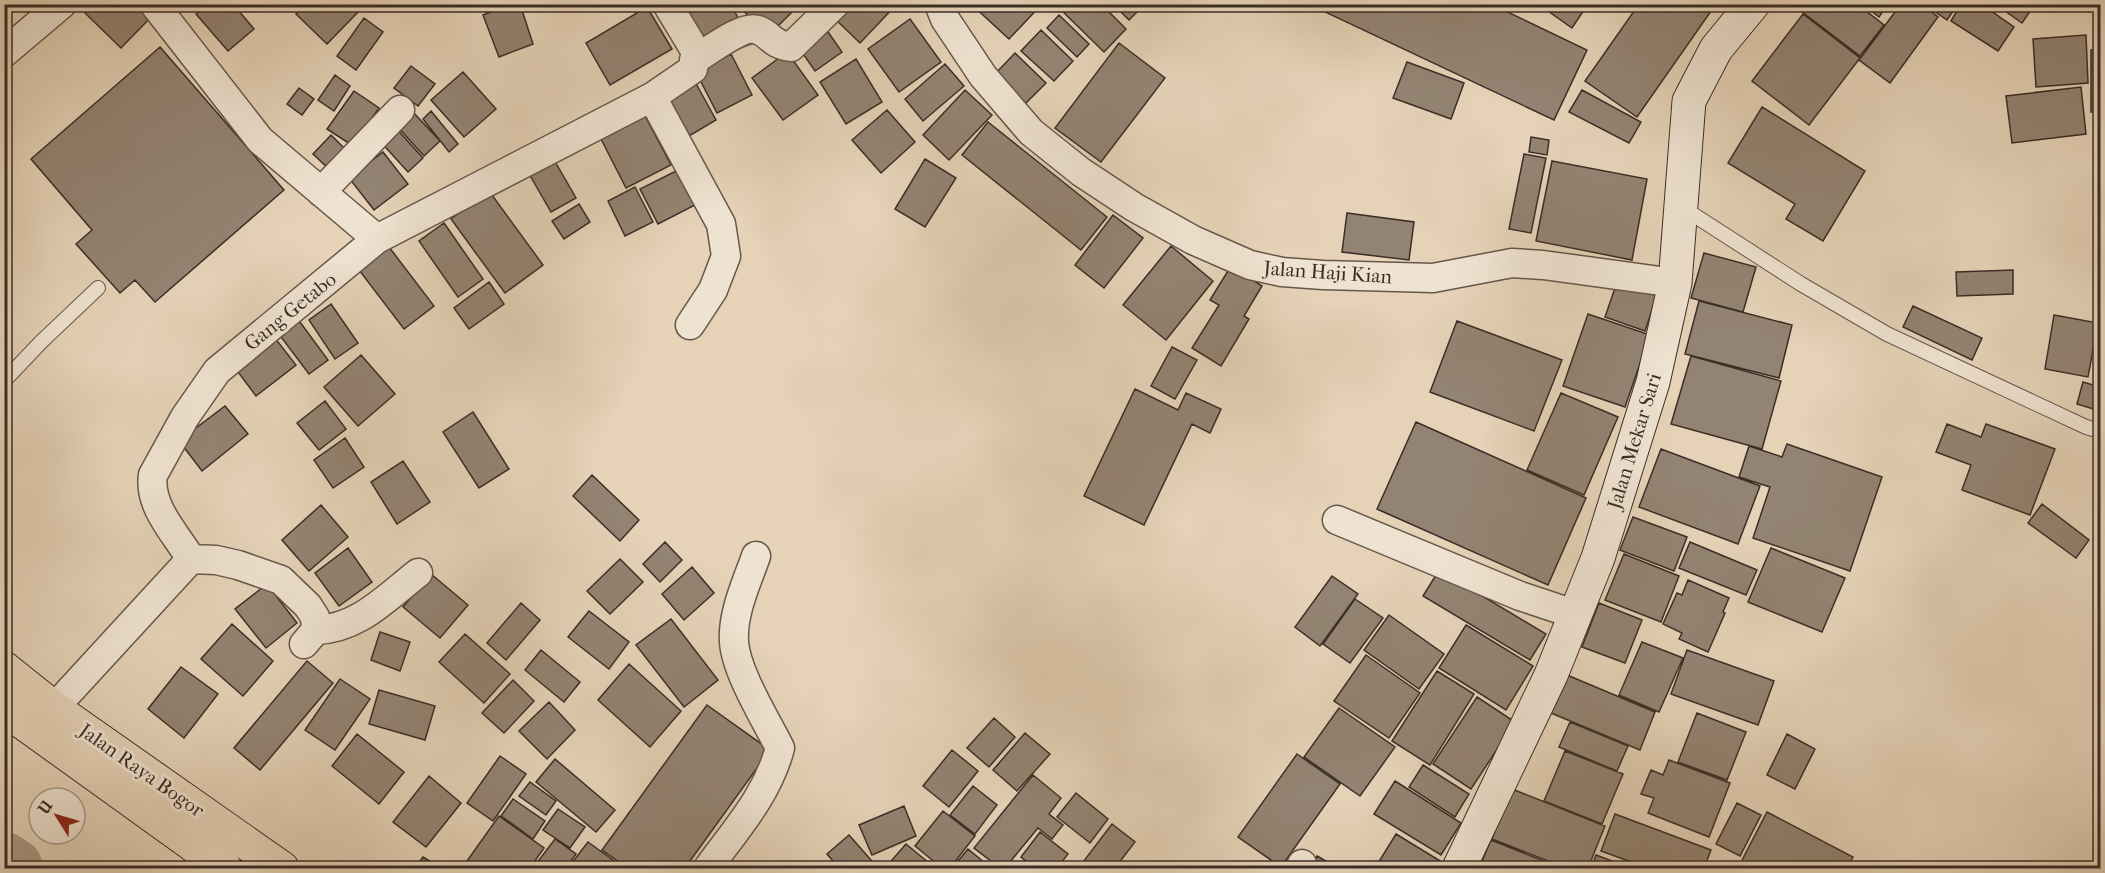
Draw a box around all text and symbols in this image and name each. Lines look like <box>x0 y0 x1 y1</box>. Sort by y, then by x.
street label: Jalan Haji Kian <box>1261 256 1393 288</box>
street label: Gang Getabo <box>240 268 341 355</box>
street label: Jalan Mekar Sari <box>1602 370 1666 514</box>
street label: Jalan Raya Bogor <box>73 718 209 822</box>
north arrow <box>27 786 87 846</box>
text: U <box>33 796 57 819</box>

